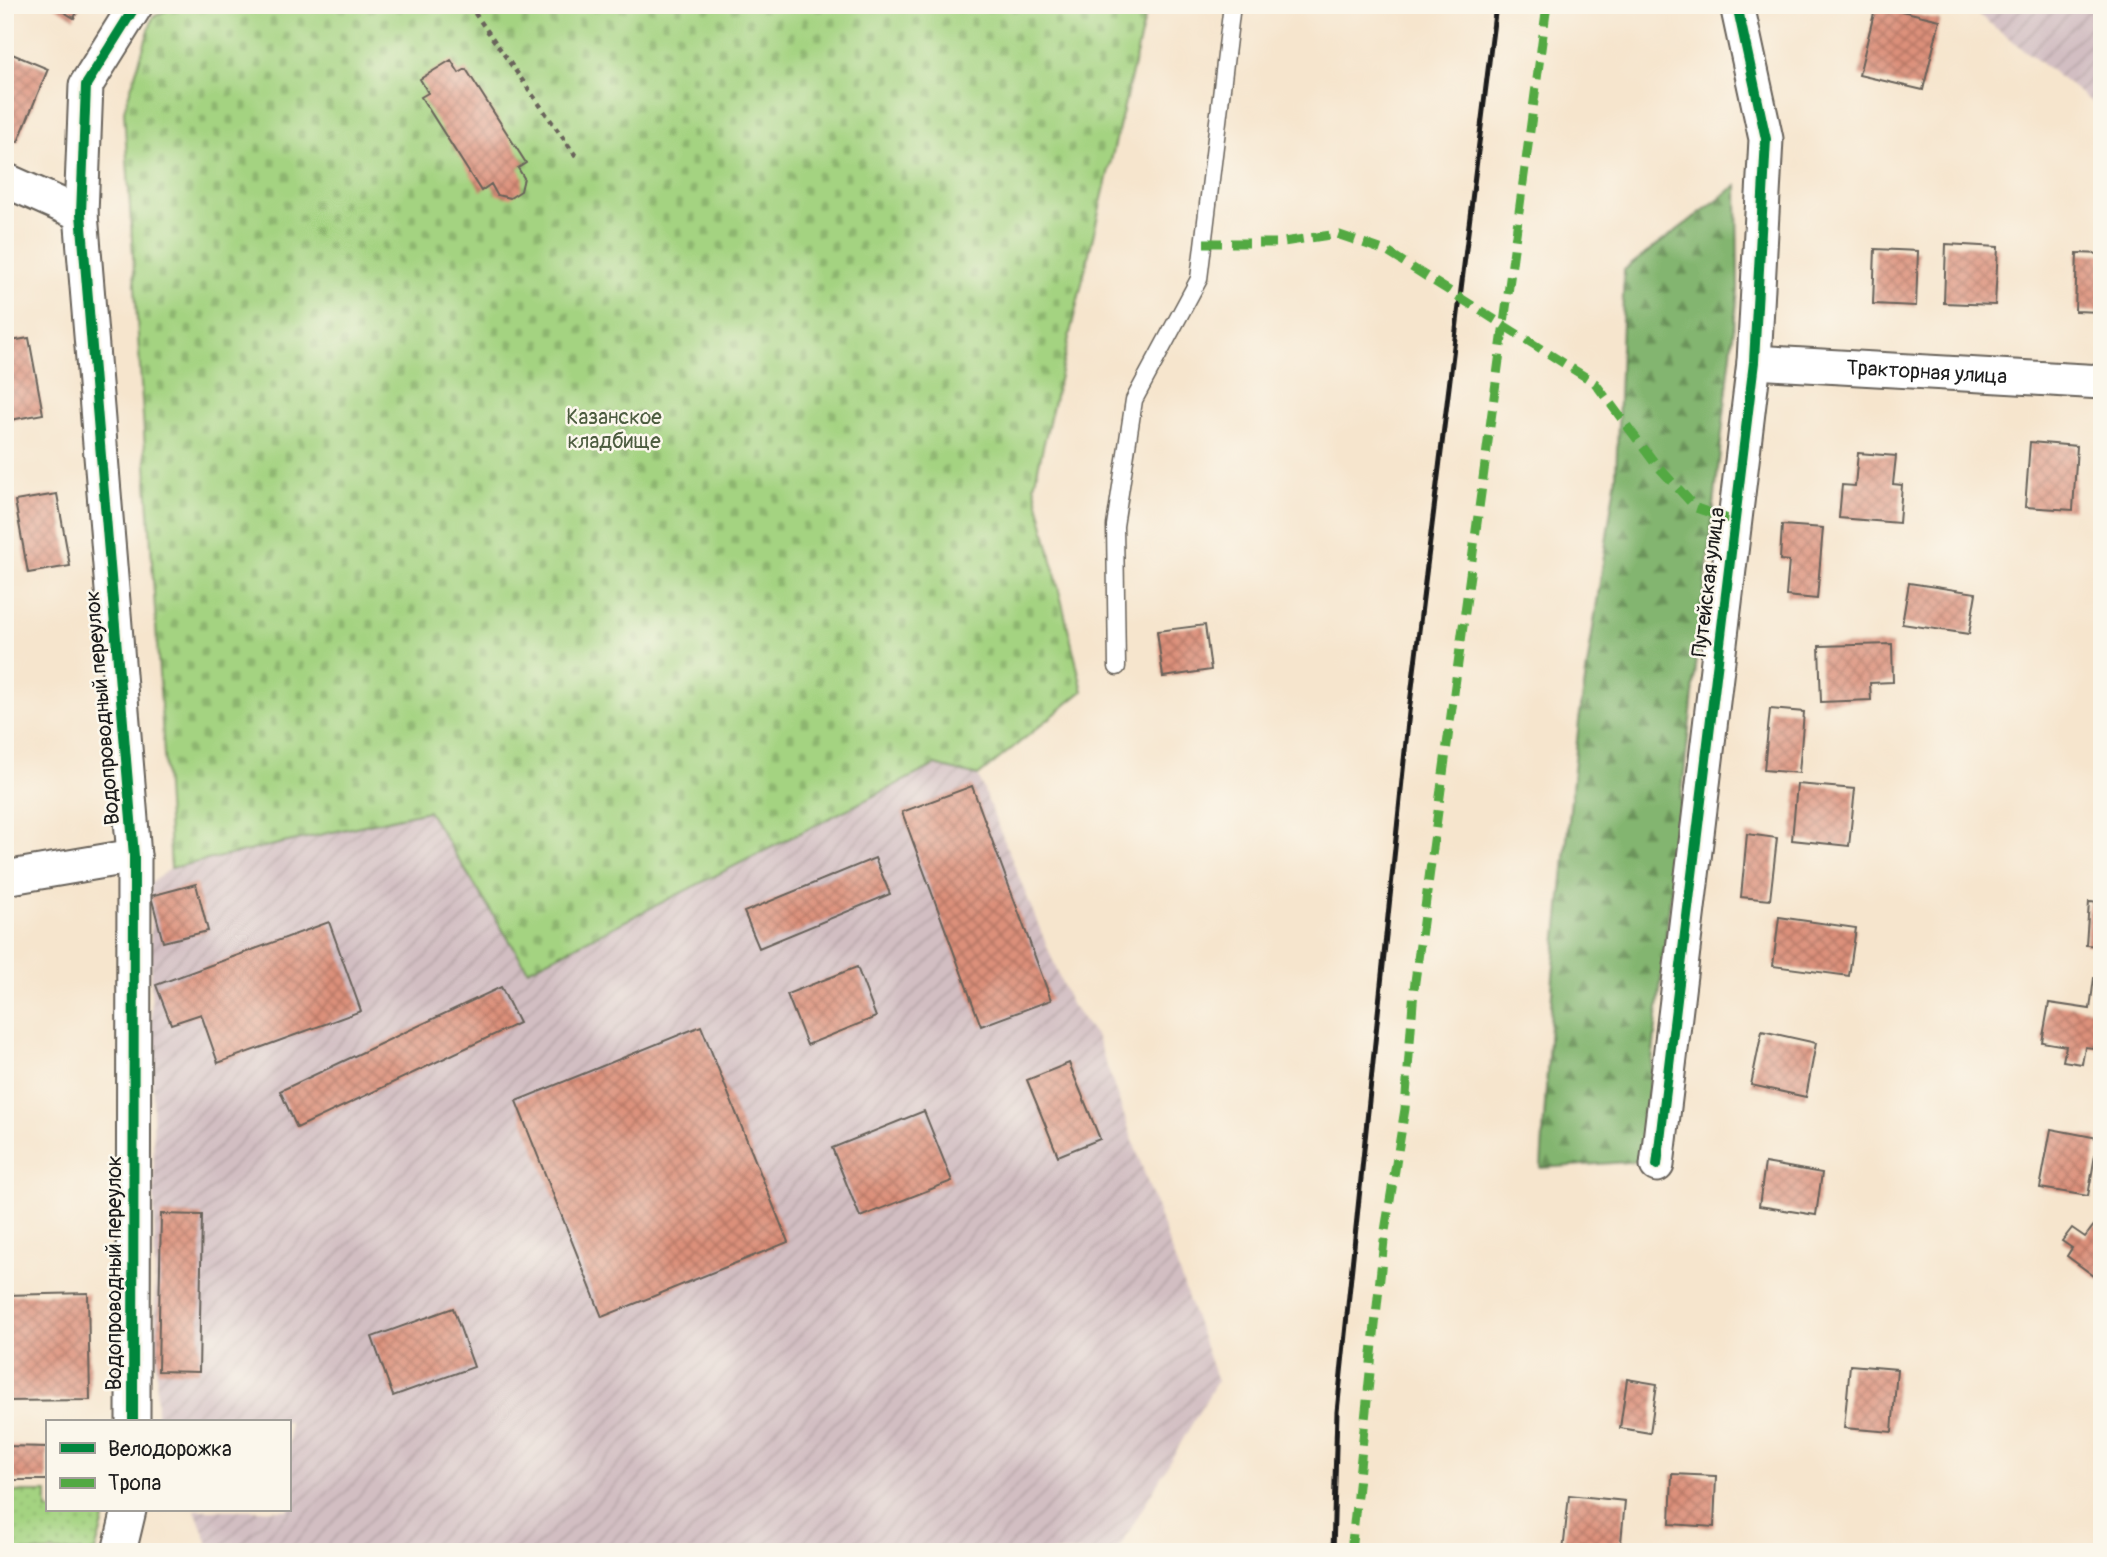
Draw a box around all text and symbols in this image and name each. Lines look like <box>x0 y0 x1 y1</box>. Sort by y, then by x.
street label: Тракторная улица <box>1846 354 2008 391</box>
park label: Казанское кладбище <box>566 404 662 455</box>
street label: Путейская улица <box>1686 506 1731 658</box>
street label: Водопроводный переулок <box>79 589 126 826</box>
street label: Водопроводный переулок <box>101 1155 128 1391</box>
legend <box>46 1420 290 1512</box>
text: Велодорожка <box>108 1436 232 1463</box>
text: Тропа <box>108 1470 161 1497</box>

